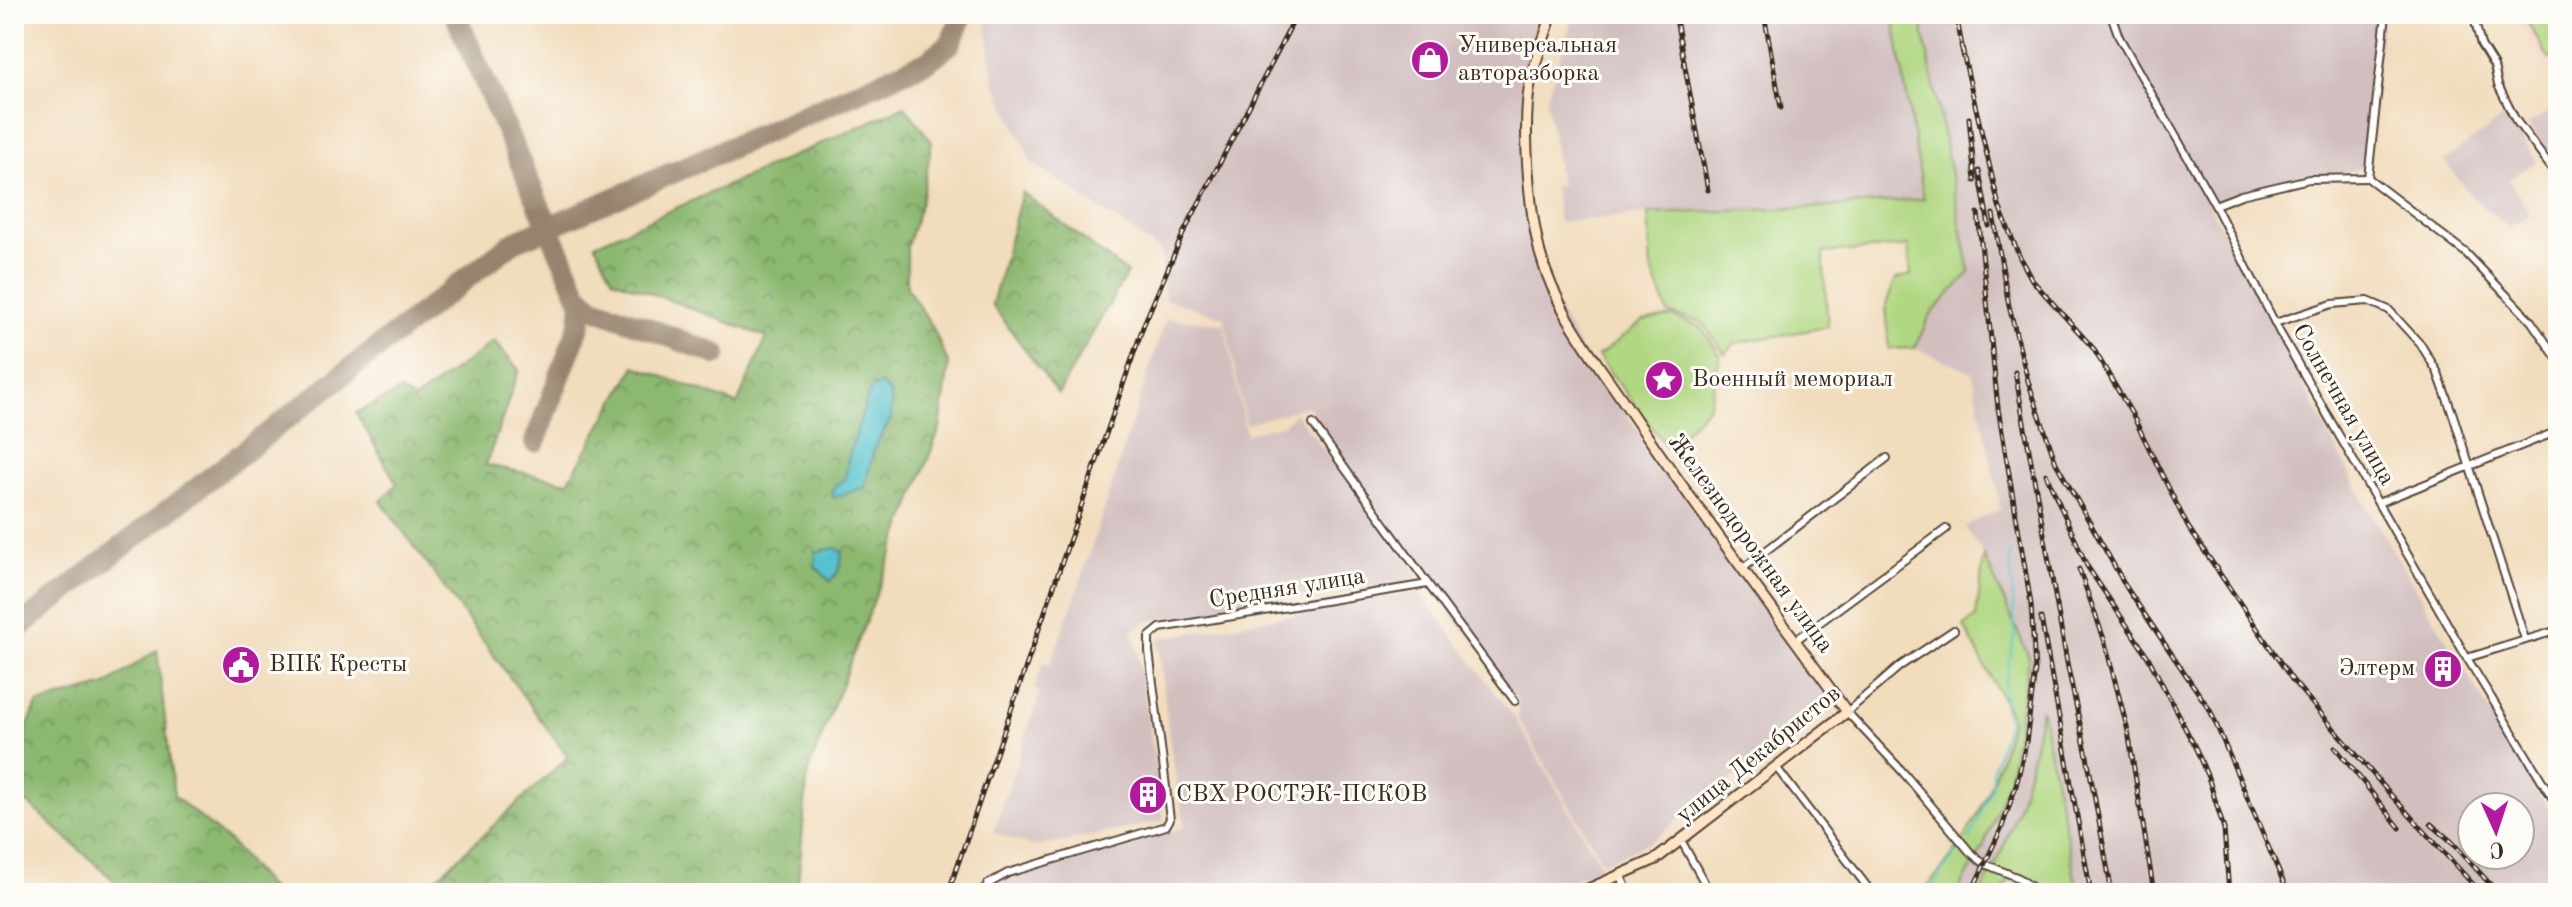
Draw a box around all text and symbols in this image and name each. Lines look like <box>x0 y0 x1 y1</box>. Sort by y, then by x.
place label: Универсальная авторазборка <box>1458 34 1617 86</box>
shop icon: Универсальная авторазборка <box>1409 39 1451 81</box>
street label: Солнечная улица <box>2287 320 2399 490</box>
place icon: Военный мемориал <box>1643 359 1685 401</box>
place label: Военный мемориал <box>1692 368 1893 392</box>
street label: Железнодорожная улица <box>1663 430 1837 658</box>
street label: Средняя улица <box>1207 565 1367 613</box>
public building icon: ВПК Кресты <box>220 644 262 686</box>
building icon: Элтерм <box>2422 648 2464 690</box>
place label: ВПК Кресты <box>269 653 407 677</box>
place label: Элтерм <box>2339 657 2415 681</box>
street label: улица Декабристов <box>1672 682 1846 828</box>
building icon: СВХ РОСТЭК-ПСКОВ <box>1127 774 1169 816</box>
place label: СВХ РОСТЭК-ПСКОВ <box>1176 783 1427 807</box>
north arrow <box>2456 791 2536 871</box>
text: С <box>2489 838 2505 860</box>

